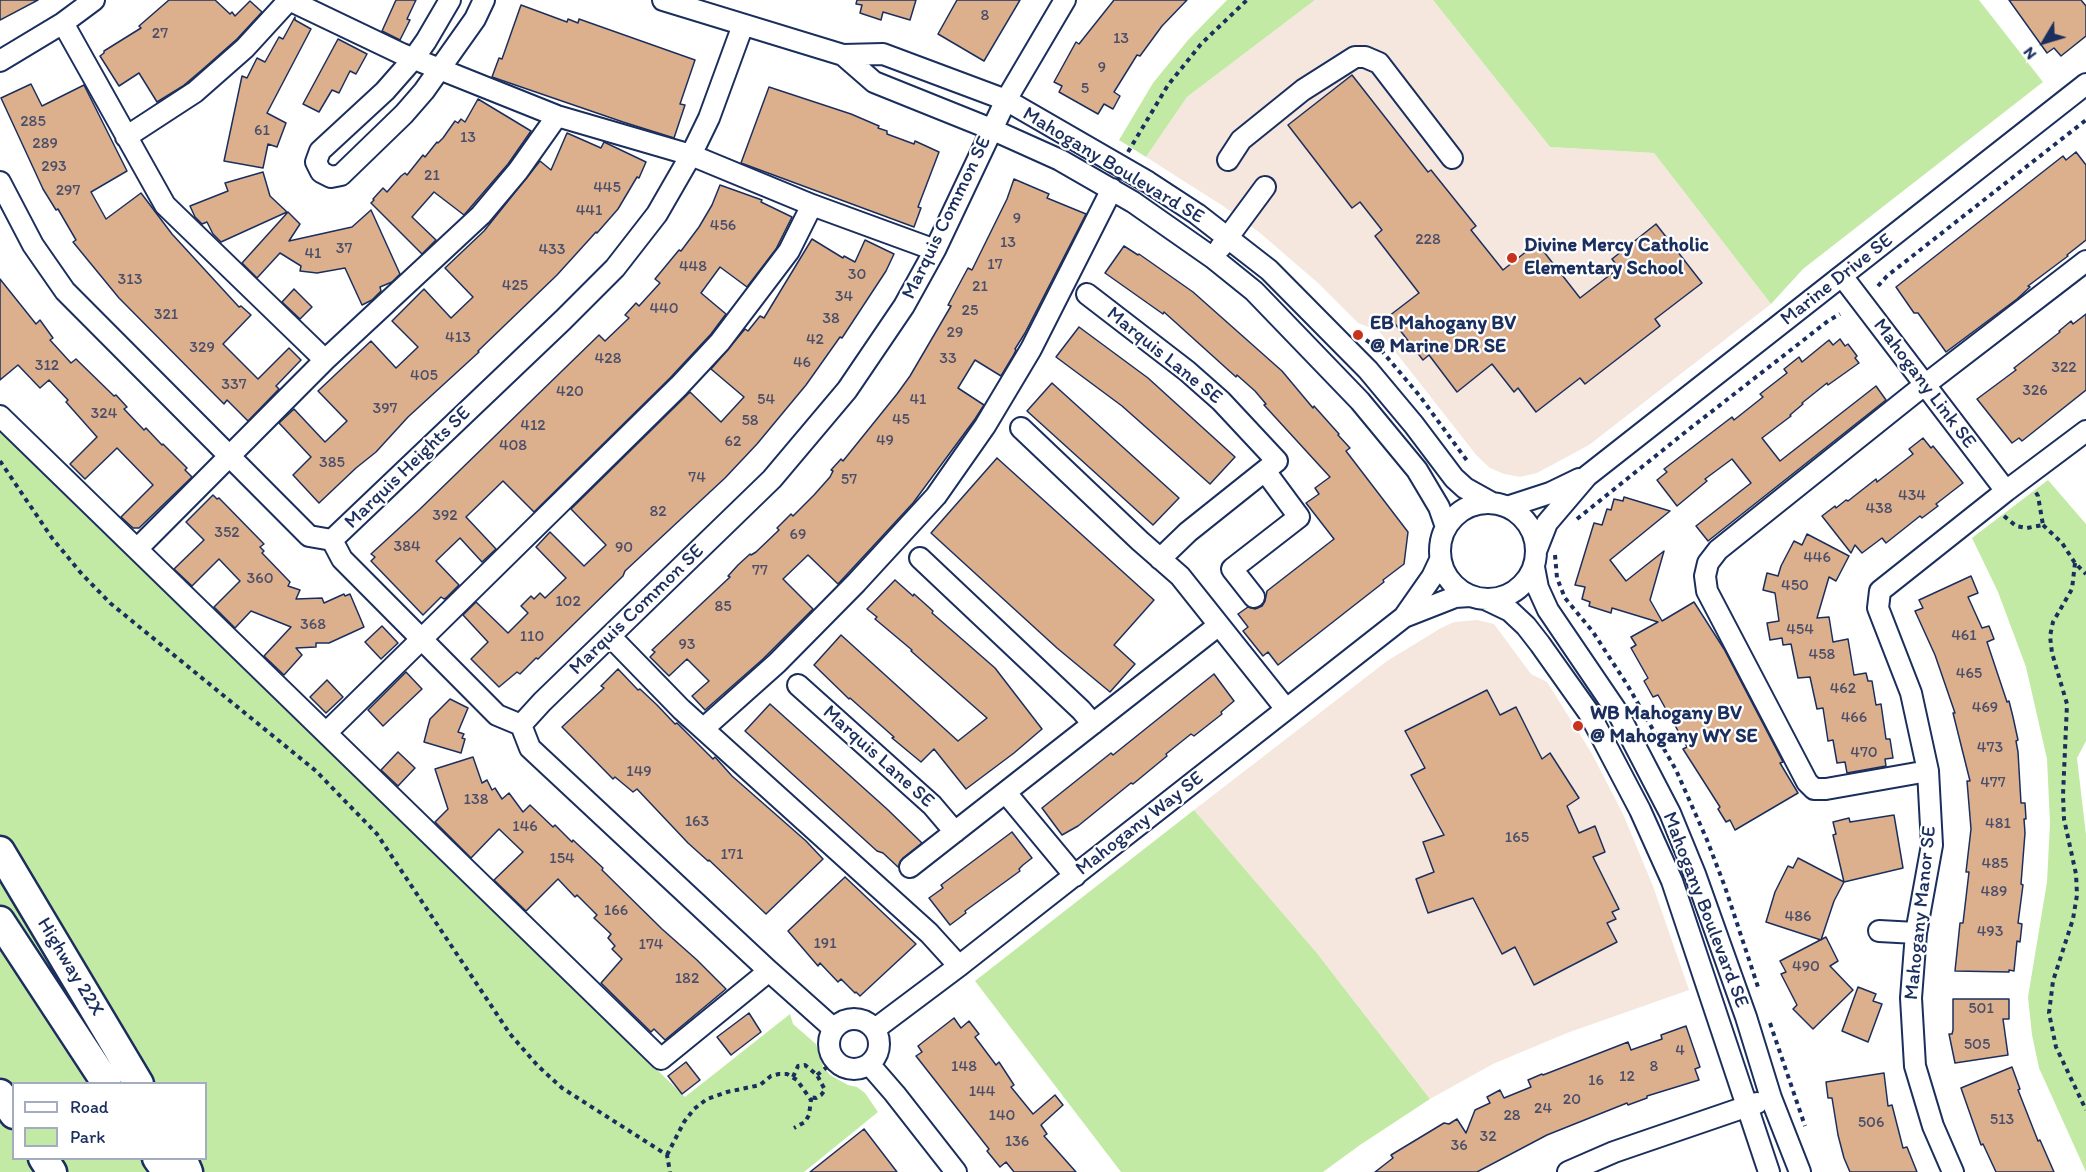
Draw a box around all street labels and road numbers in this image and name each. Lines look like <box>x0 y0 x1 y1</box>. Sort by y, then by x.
street label: Mahogany Boulevard SE <box>1018 102 1208 230</box>
street label: Marquis Common SE <box>897 133 997 303</box>
street label: Marine Drive SE <box>1776 229 1898 331</box>
street label: Marquis Lane SE <box>1101 302 1227 410</box>
street label: Mahogany Link SE <box>1867 314 1981 454</box>
street label: Marquis Heights SE <box>340 402 476 534</box>
street label: Marquis Common SE <box>565 540 709 680</box>
street label: Marquis Lane SE <box>817 701 939 813</box>
street label: Mahogany Way SE <box>1071 767 1209 881</box>
street label: Mahogany Boulevard SE <box>1657 809 1753 1011</box>
street label: Mahogany Manor SE <box>1900 825 1942 1001</box>
street label: Highway 22X <box>31 913 109 1021</box>

